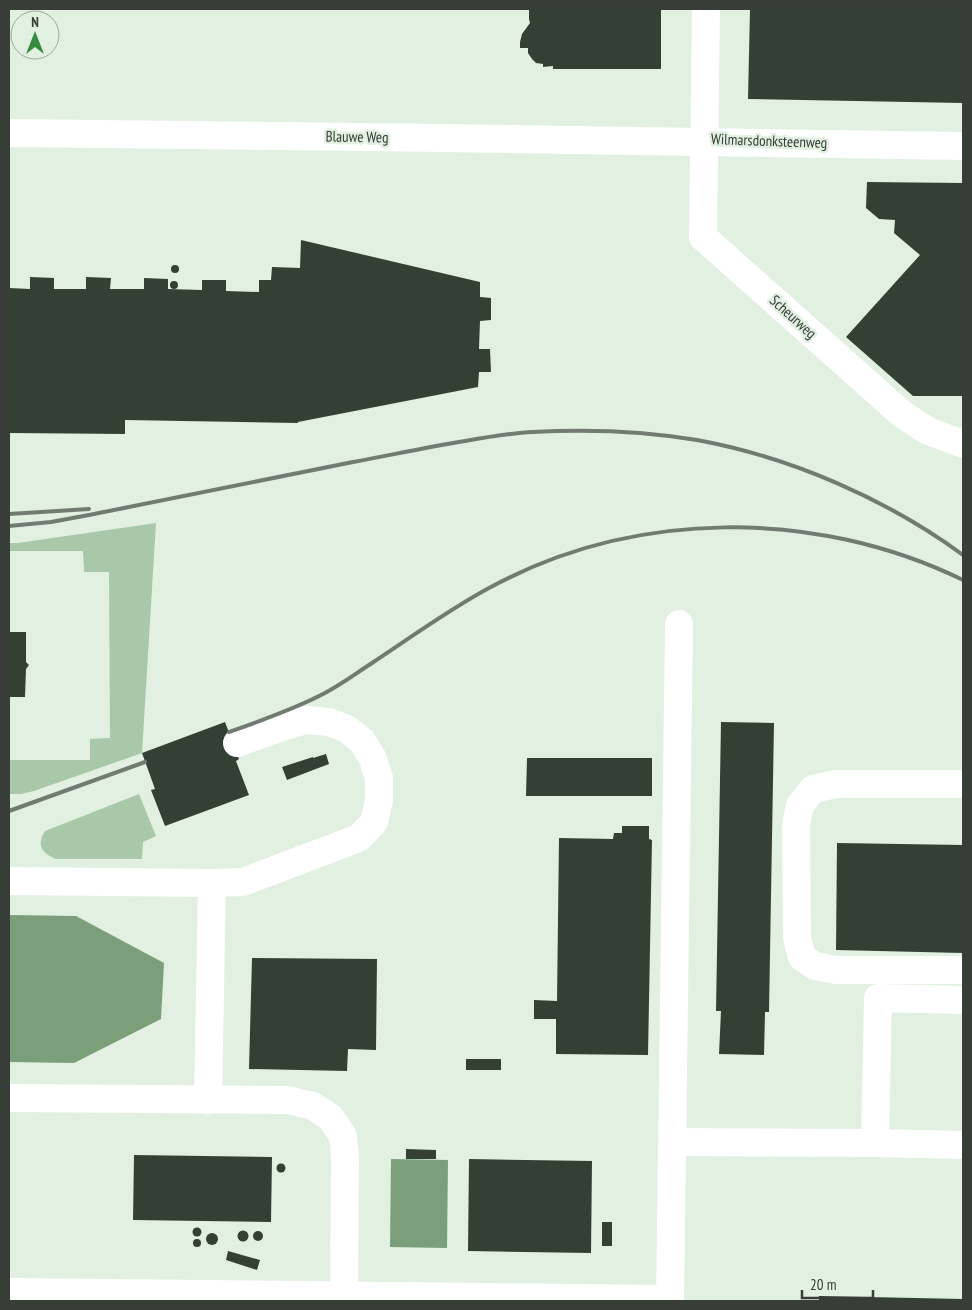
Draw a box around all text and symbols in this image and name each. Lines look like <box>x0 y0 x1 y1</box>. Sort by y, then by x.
north arrow <box>10 10 60 60</box>
text: N <box>31 13 39 31</box>
street label: Blauwe Weg <box>325 126 389 147</box>
street label: Wilmarsdonksteenweg <box>711 129 827 152</box>
street label: Scheurweg <box>766 291 821 343</box>
scale bar <box>802 1268 873 1300</box>
text: 20 m <box>810 1275 836 1294</box>

